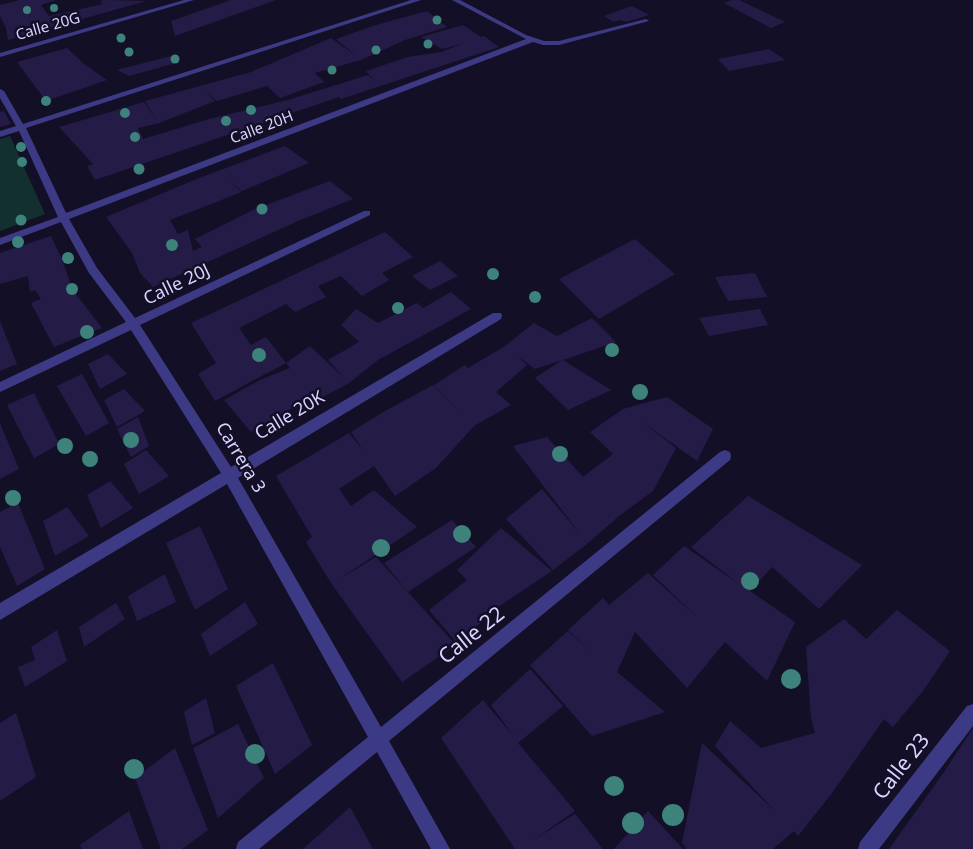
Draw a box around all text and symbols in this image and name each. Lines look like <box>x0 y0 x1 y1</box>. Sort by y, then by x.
street label: Calle 20G <box>14 9 82 45</box>
street label: Calle 20H <box>228 108 296 148</box>
street label: Calle 20J <box>140 260 214 310</box>
street label: Calle 20K <box>251 387 329 445</box>
street label: Carrera 3 <box>211 419 269 497</box>
street label: Calle 22 <box>434 602 510 670</box>
street label: Calle 23 <box>868 729 936 805</box>

